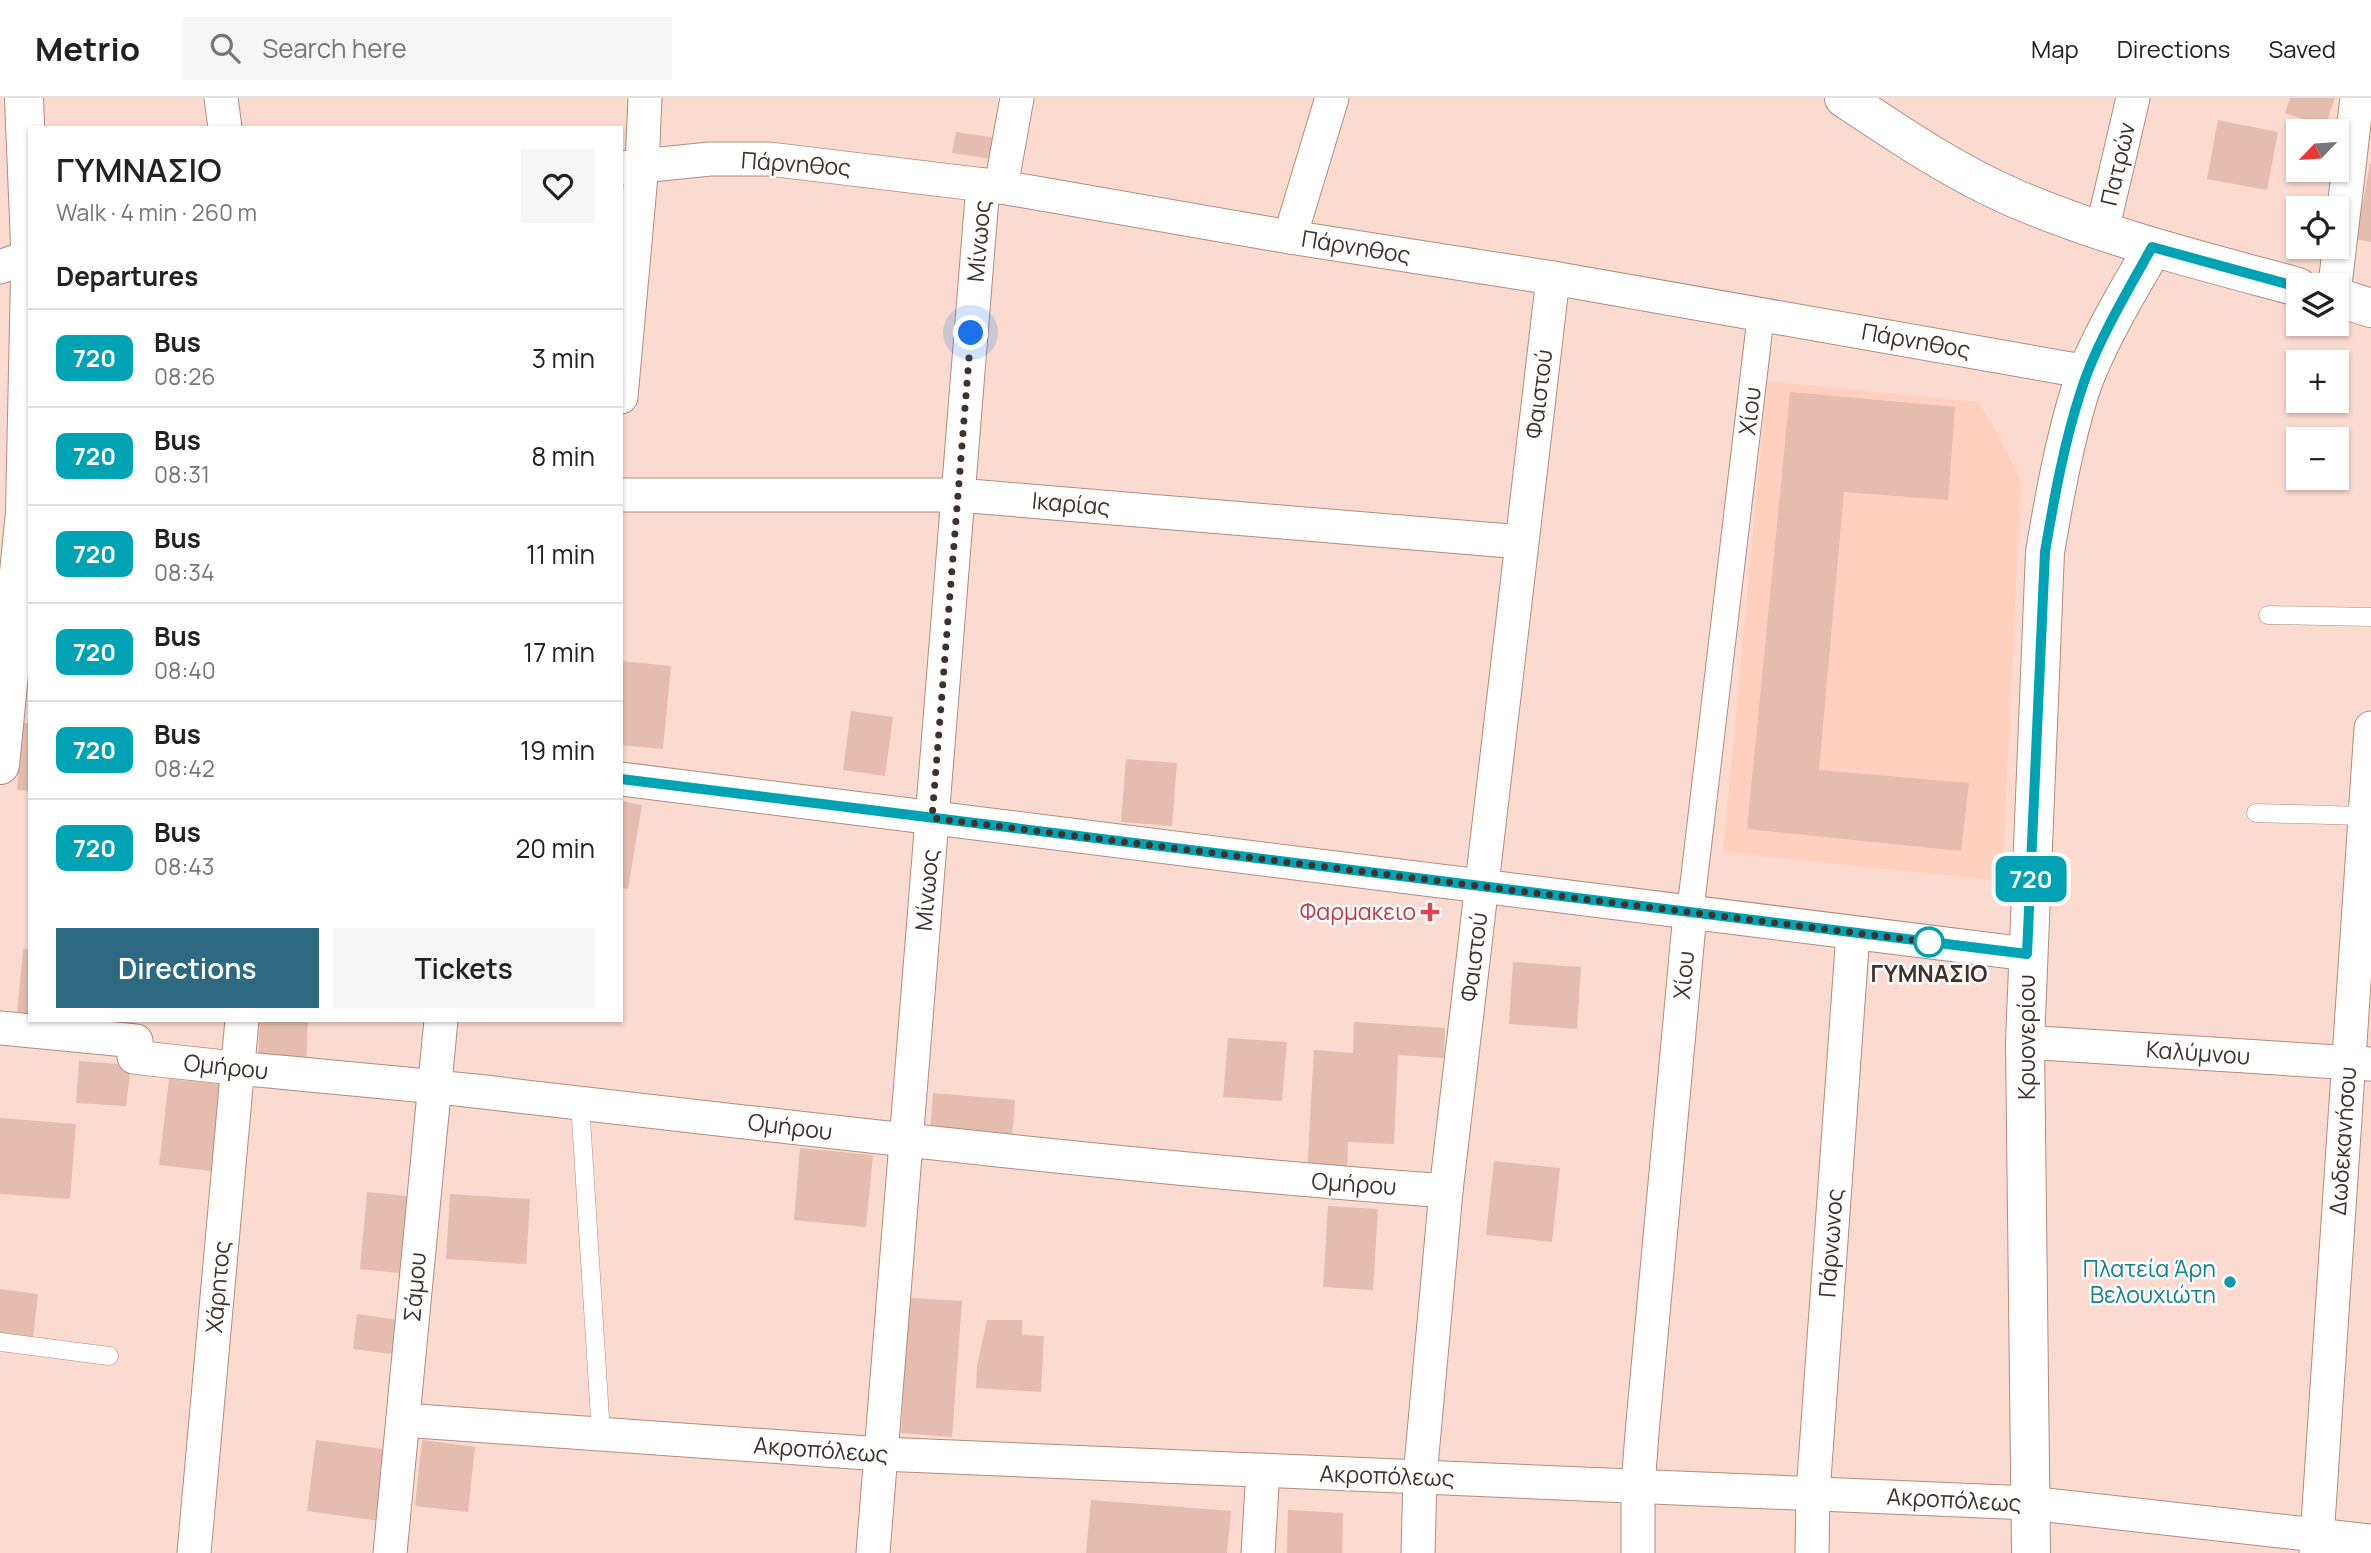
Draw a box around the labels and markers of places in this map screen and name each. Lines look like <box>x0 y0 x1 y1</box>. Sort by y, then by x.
place label: Φαρμακειο <box>1300 895 1416 927</box>
marker: Φαρμακειο <box>1422 904 1438 920</box>
marker: ΓΥΜΝΑΣΙΟ <box>1914 927 1944 957</box>
place label: ΓΥΜΝΑΣΙΟ <box>1870 957 1988 989</box>
place label: Πλατεία Άρη Βελουχιώτη <box>2083 1252 2216 1310</box>
marker: Πλατεία Άρη Βελουχιώτη <box>2222 1274 2238 1290</box>

